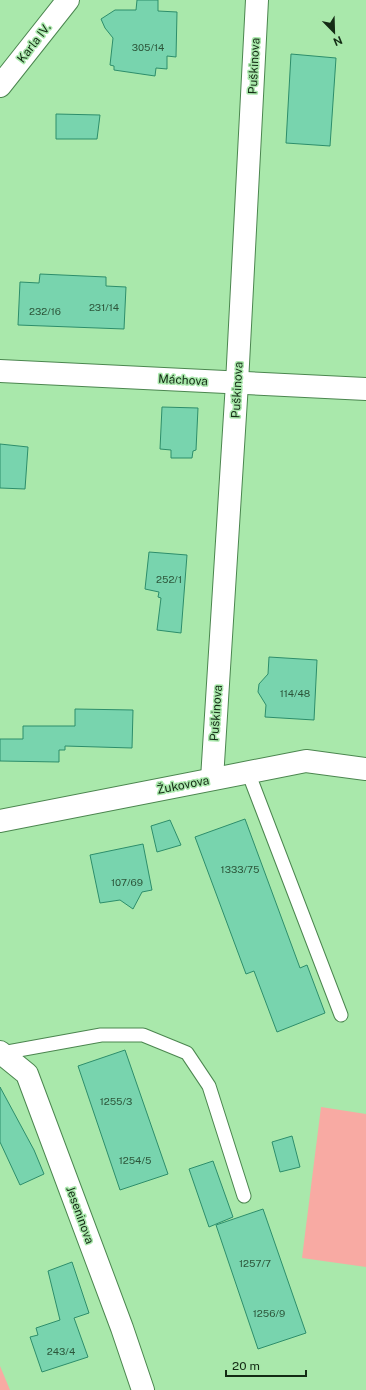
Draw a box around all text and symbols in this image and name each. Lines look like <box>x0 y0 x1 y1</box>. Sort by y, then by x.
north arrow <box>314 12 354 52</box>
street label: Karla IV. <box>14 20 54 66</box>
text: N <box>332 34 344 48</box>
street label: Puškinova <box>246 37 262 95</box>
house number: 305/14 <box>132 41 164 53</box>
house number: 231/14 <box>89 301 119 313</box>
house number: 232/16 <box>29 305 61 317</box>
street label: Puškinova <box>229 361 245 419</box>
street label: Máchova <box>158 372 208 388</box>
house number: 252/1 <box>156 573 182 585</box>
street label: Puškinova <box>207 684 225 742</box>
house number: 114/48 <box>280 687 310 699</box>
street label: Žukovova <box>156 773 210 797</box>
house number: 1333/75 <box>221 863 259 875</box>
house number: 107/69 <box>111 876 143 888</box>
house number: 1255/3 <box>100 1095 132 1107</box>
house number: 1254/5 <box>119 1154 151 1166</box>
street label: Jeseninova <box>63 1184 97 1246</box>
house number: 1257/7 <box>239 1257 271 1269</box>
house number: 1256/9 <box>253 1307 285 1319</box>
house number: 243/4 <box>47 1345 75 1357</box>
scale bar <box>226 1352 306 1378</box>
text: 20 m <box>232 1359 260 1373</box>

